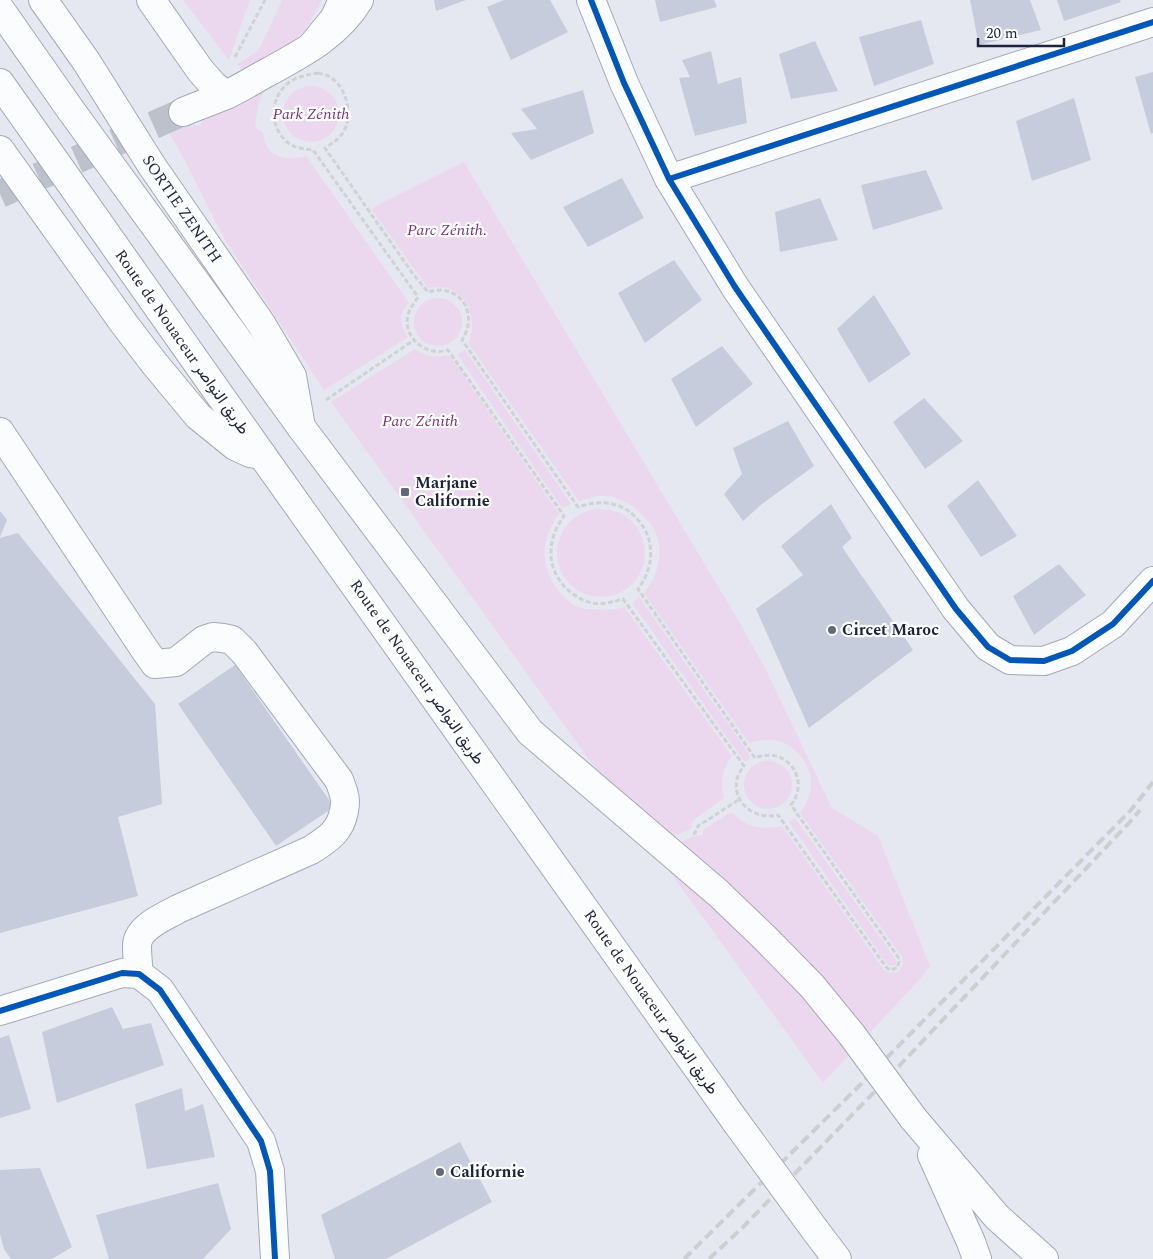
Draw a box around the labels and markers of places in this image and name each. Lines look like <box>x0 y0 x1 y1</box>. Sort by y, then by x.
place label: Marjane Californie <box>415 471 490 513</box>
marker: Marjane Californie <box>399 486 411 498</box>
place label: Circet Maroc <box>842 618 939 642</box>
marker: Circet Maroc <box>826 624 838 636</box>
place label: Californie <box>450 1160 525 1184</box>
marker: Californie <box>434 1166 446 1178</box>

